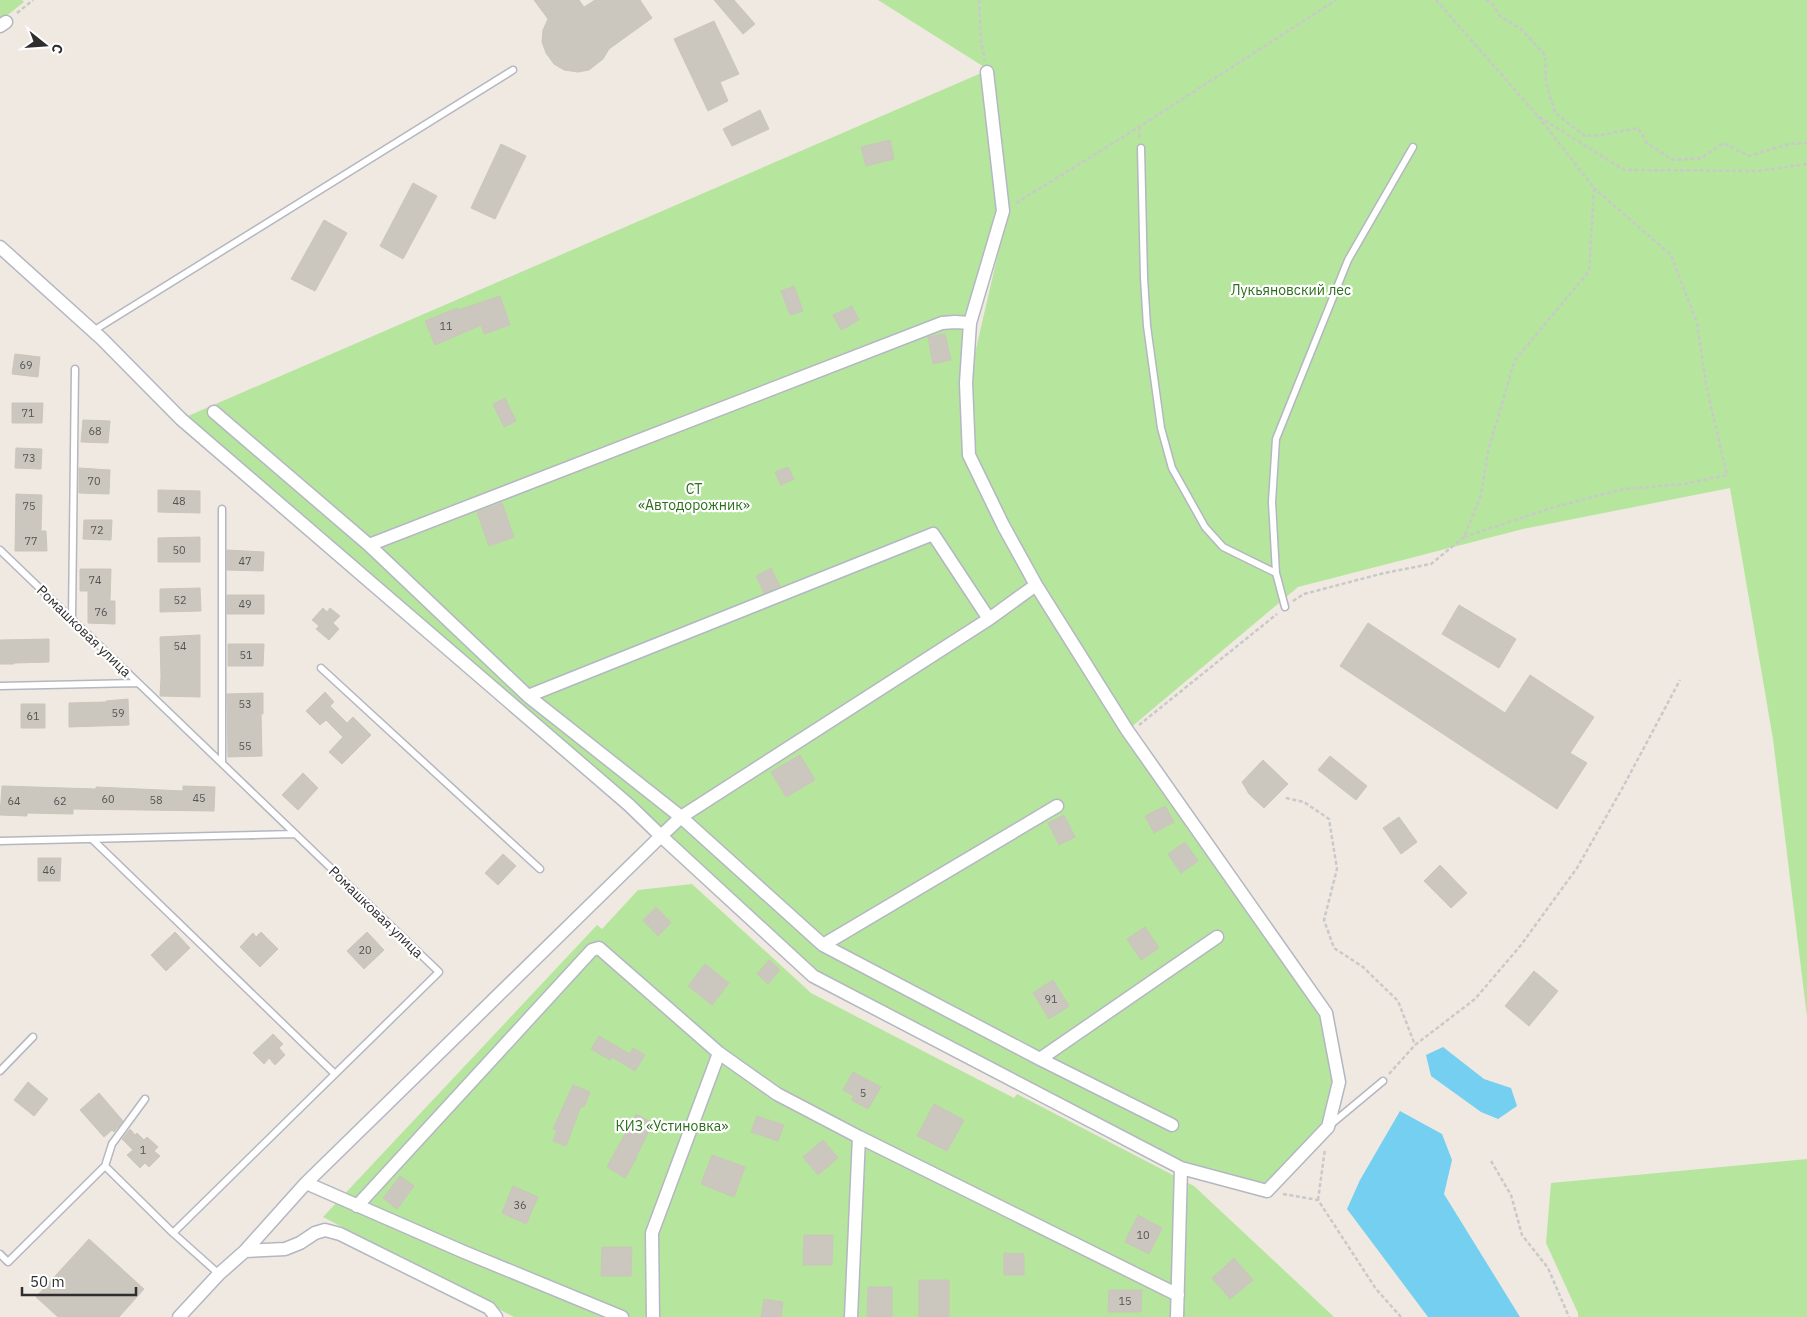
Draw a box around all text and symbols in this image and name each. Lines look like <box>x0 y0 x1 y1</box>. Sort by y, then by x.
north arrow <box>20 20 70 70</box>
text: С <box>47 42 67 56</box>
park label: Лукьяновский лес <box>1231 281 1351 299</box>
house number: 11 <box>439 319 453 333</box>
house number: 69 <box>19 358 33 372</box>
house number: 71 <box>21 406 35 420</box>
house number: 68 <box>88 424 102 438</box>
house number: 73 <box>22 451 36 465</box>
house number: 70 <box>87 474 101 488</box>
park label: СТ «Автодорожник» <box>638 480 750 514</box>
house number: 48 <box>172 494 186 508</box>
house number: 75 <box>22 499 36 513</box>
house number: 72 <box>90 523 104 537</box>
house number: 77 <box>24 534 38 548</box>
house number: 50 <box>172 543 186 557</box>
house number: 47 <box>238 554 252 568</box>
house number: 74 <box>88 573 102 587</box>
street label: Ромашковая улица <box>33 581 135 681</box>
house number: 52 <box>173 593 187 607</box>
house number: 49 <box>238 597 252 611</box>
house number: 76 <box>94 605 108 619</box>
house number: 54 <box>173 639 187 653</box>
house number: 51 <box>239 648 253 662</box>
house number: 53 <box>238 697 252 711</box>
house number: 59 <box>111 706 125 720</box>
house number: 61 <box>26 709 40 723</box>
house number: 55 <box>238 739 252 753</box>
house number: 45 <box>192 791 206 805</box>
house number: 60 <box>101 792 115 806</box>
house number: 58 <box>149 793 163 807</box>
house number: 64 <box>7 794 21 808</box>
house number: 62 <box>53 794 67 808</box>
street label: Ромашковая улица <box>325 862 427 962</box>
house number: 46 <box>42 863 56 877</box>
house number: 20 <box>358 943 372 957</box>
house number: 91 <box>1044 992 1058 1006</box>
house number: 5 <box>860 1086 866 1100</box>
park label: КИЗ «Устиновка» <box>616 1117 728 1135</box>
house number: 1 <box>140 1143 147 1157</box>
house number: 36 <box>513 1198 527 1212</box>
house number: 10 <box>1136 1228 1150 1242</box>
scale bar <box>22 1264 136 1296</box>
text: 50 m <box>30 1272 65 1291</box>
house number: 15 <box>1118 1294 1132 1308</box>

